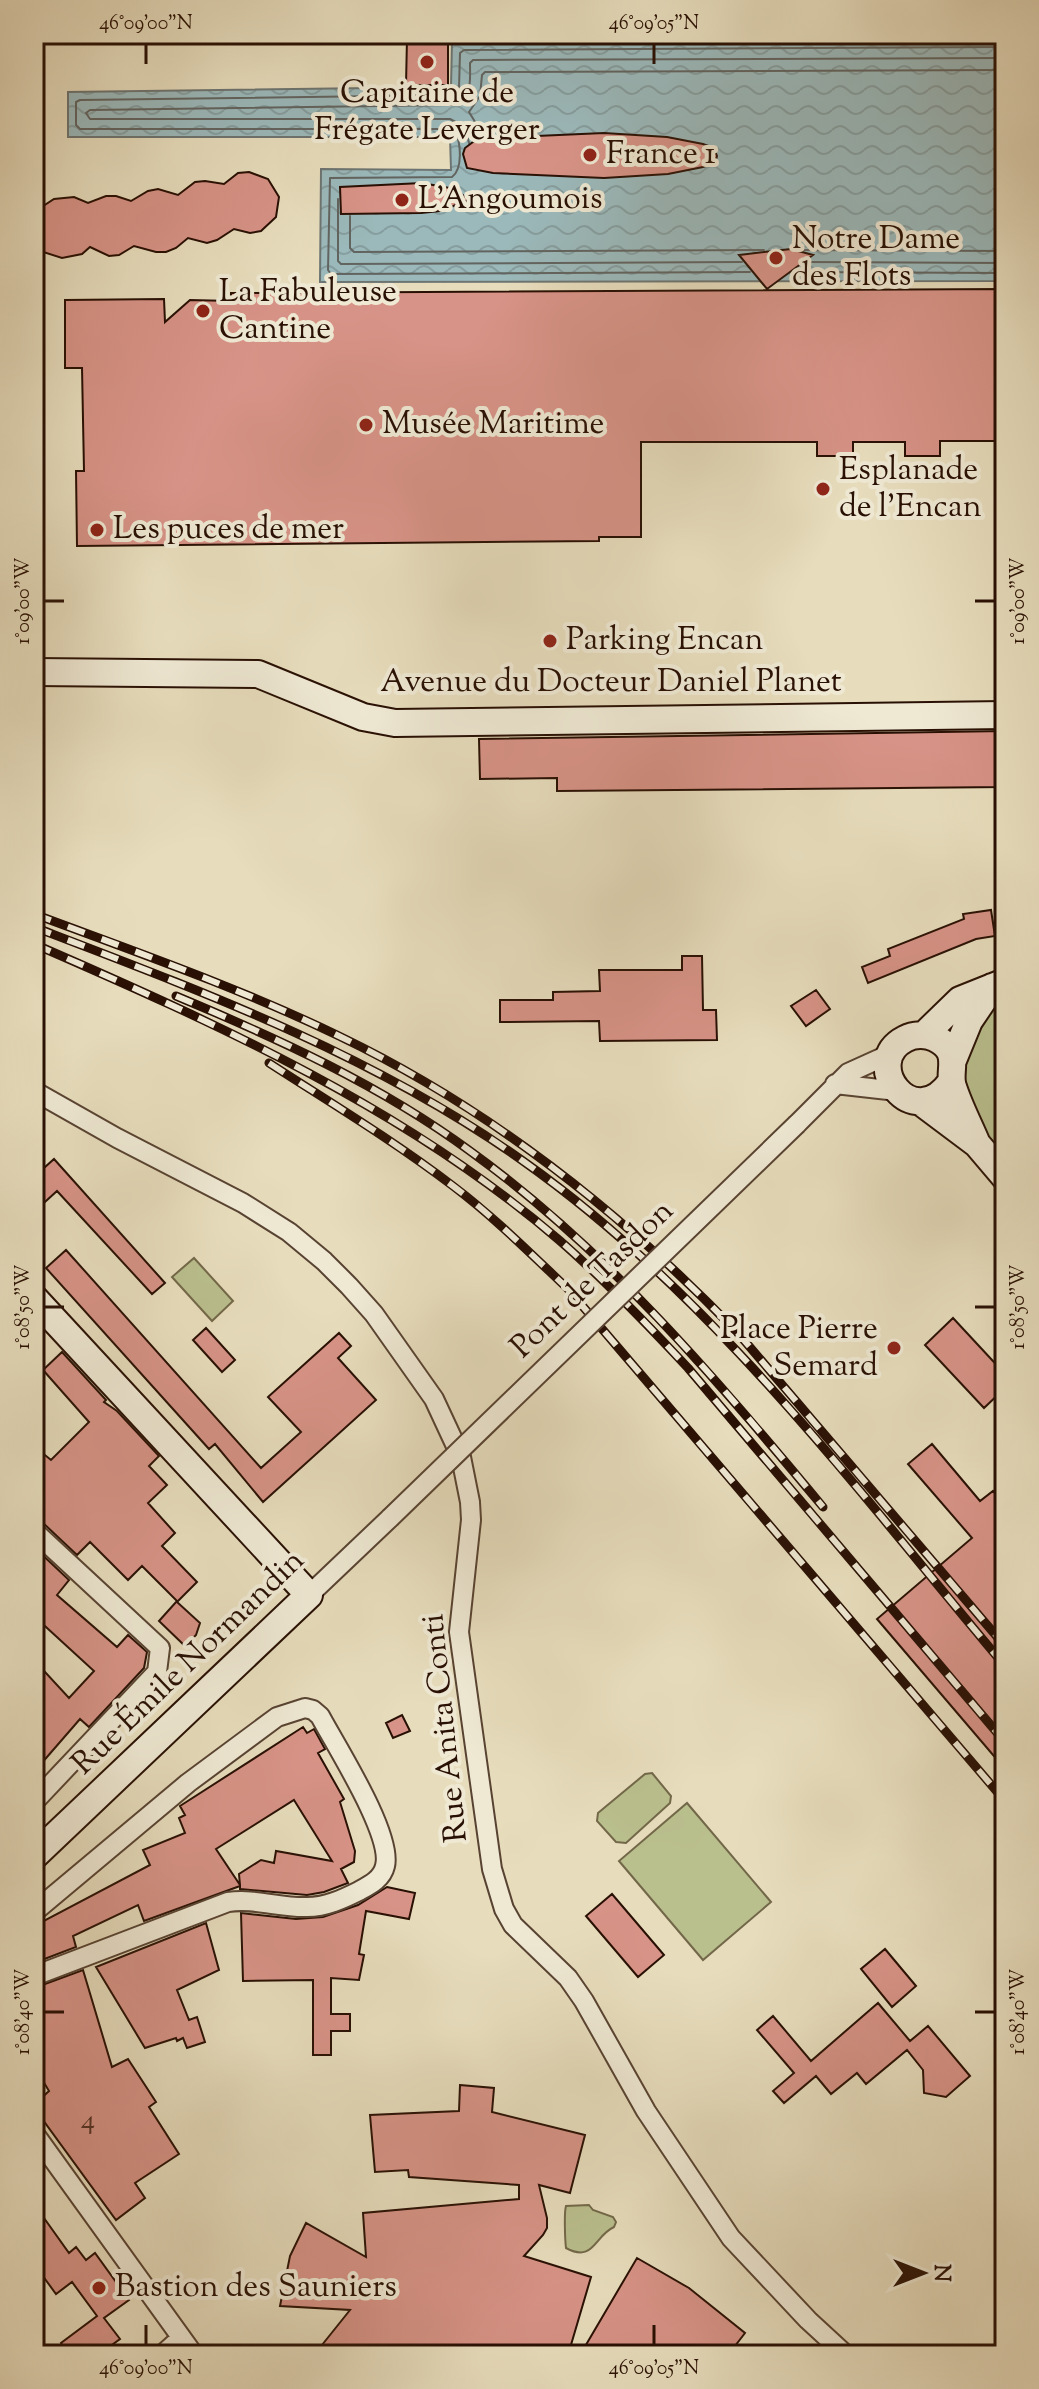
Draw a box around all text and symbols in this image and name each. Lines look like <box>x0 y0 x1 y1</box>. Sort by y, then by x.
text: 46°09'00"N <box>99 10 193 39</box>
text: 46°09'05"N <box>609 10 699 39</box>
marker: Capitaine de Frégate Leverger <box>418 53 436 71</box>
place label: Capitaine de Frégate Leverger <box>314 71 540 154</box>
place label: France 1 <box>606 132 716 178</box>
marker: France 1 <box>581 146 599 164</box>
place label: L'Angoumois <box>418 177 602 223</box>
marker: L'Angoumois <box>393 191 411 209</box>
place label: Notre Dame des Flots <box>792 217 960 300</box>
marker: Notre Dame des Flots <box>767 249 785 267</box>
place label: La Fabuleuse Cantine <box>219 270 397 353</box>
marker: La Fabuleuse Cantine <box>194 302 212 320</box>
place label: Musée Maritime <box>382 402 604 448</box>
marker: Musée Maritime <box>357 416 375 434</box>
place label: Esplanade de l’Encan <box>839 448 982 531</box>
marker: Esplanade de l’Encan <box>814 480 832 498</box>
place label: Les puces de mer <box>113 507 344 553</box>
marker: Les puces de mer <box>88 521 106 539</box>
text: 1°09'00"W <box>10 558 39 644</box>
text: 1°09'00"W <box>1005 558 1034 644</box>
place label: Parking Encan <box>566 618 763 664</box>
marker: Parking Encan <box>541 632 559 650</box>
street label: Avenue du Docteur Daniel Planet <box>380 660 842 706</box>
street label: Pont de Tasdon <box>501 1190 685 1370</box>
text: 1°08'50"W <box>10 1264 39 1350</box>
text: 1°08'50"W <box>1005 1264 1034 1350</box>
place label: Place Pierre Semard <box>720 1307 878 1390</box>
marker: Place Pierre Semard <box>885 1339 903 1357</box>
street label: Rue Émile Normandin <box>62 1539 316 1786</box>
street label: Rue Anita Conti <box>411 1611 481 1845</box>
text: 1°08'40"W <box>10 1969 39 2055</box>
text: 1°08'40"W <box>1005 1969 1034 2055</box>
house number: 4 <box>81 2101 95 2141</box>
north arrow <box>883 2233 963 2313</box>
text: N <box>924 2264 956 2282</box>
place label: Bastion des Sauniers <box>115 2265 397 2311</box>
marker: Bastion des Sauniers <box>90 2279 108 2297</box>
text: 46°09'00"N <box>99 2355 193 2384</box>
text: 46°09'05"N <box>609 2355 699 2384</box>

